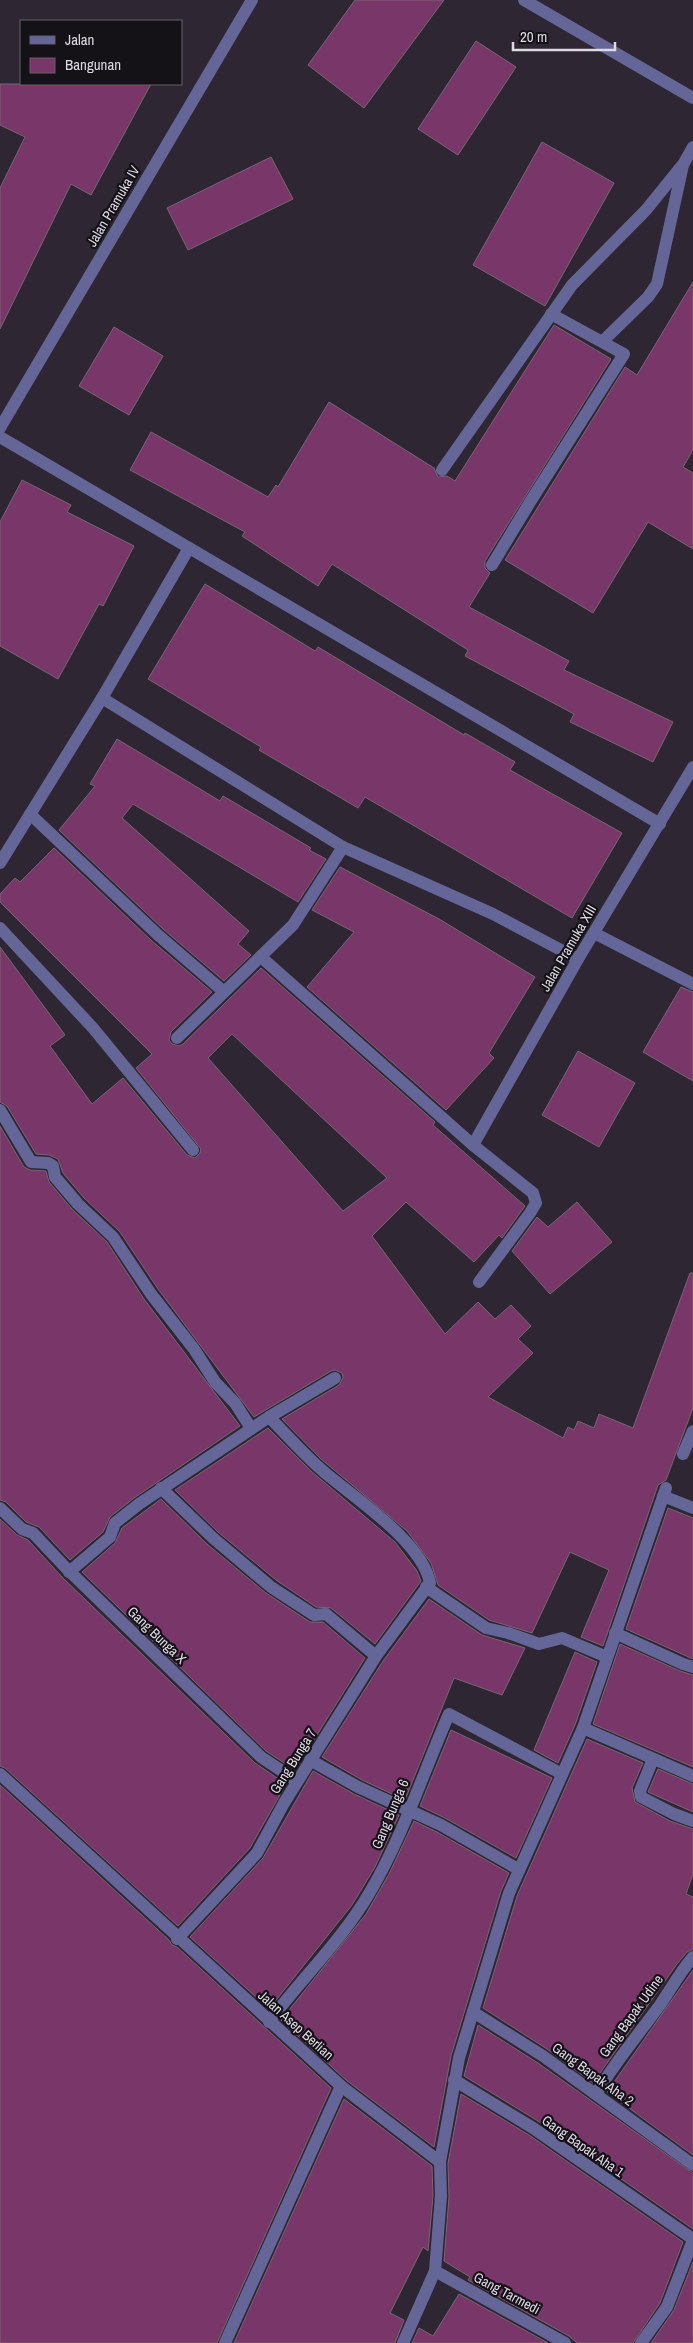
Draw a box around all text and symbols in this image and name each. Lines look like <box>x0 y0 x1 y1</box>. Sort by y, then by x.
legend <box>20 20 182 85</box>
scale bar <box>513 20 616 52</box>
text: 20 m <box>520 26 547 47</box>
text: Jalan <box>65 29 94 50</box>
text: Bangunan <box>65 54 121 75</box>
street label: Jalan Pramuka IV <box>83 162 144 250</box>
street label: Jalan Pramuka XIII <box>536 901 600 995</box>
street label: Gang Bunga X <box>124 1602 191 1668</box>
street label: Gang Bunga 7 <box>266 1725 320 1797</box>
street label: Gang Bunga 6 <box>367 1776 413 1852</box>
street label: Gang Bapak Udine <box>595 1971 667 2061</box>
street label: Jalan Asep Berlian <box>254 1986 338 2064</box>
street label: Gang Bapak Aha 2 <box>549 2038 637 2110</box>
street label: Gang Bapak Aha 1 <box>538 2111 628 2181</box>
street label: Gang Tarmedi <box>471 2268 543 2318</box>

